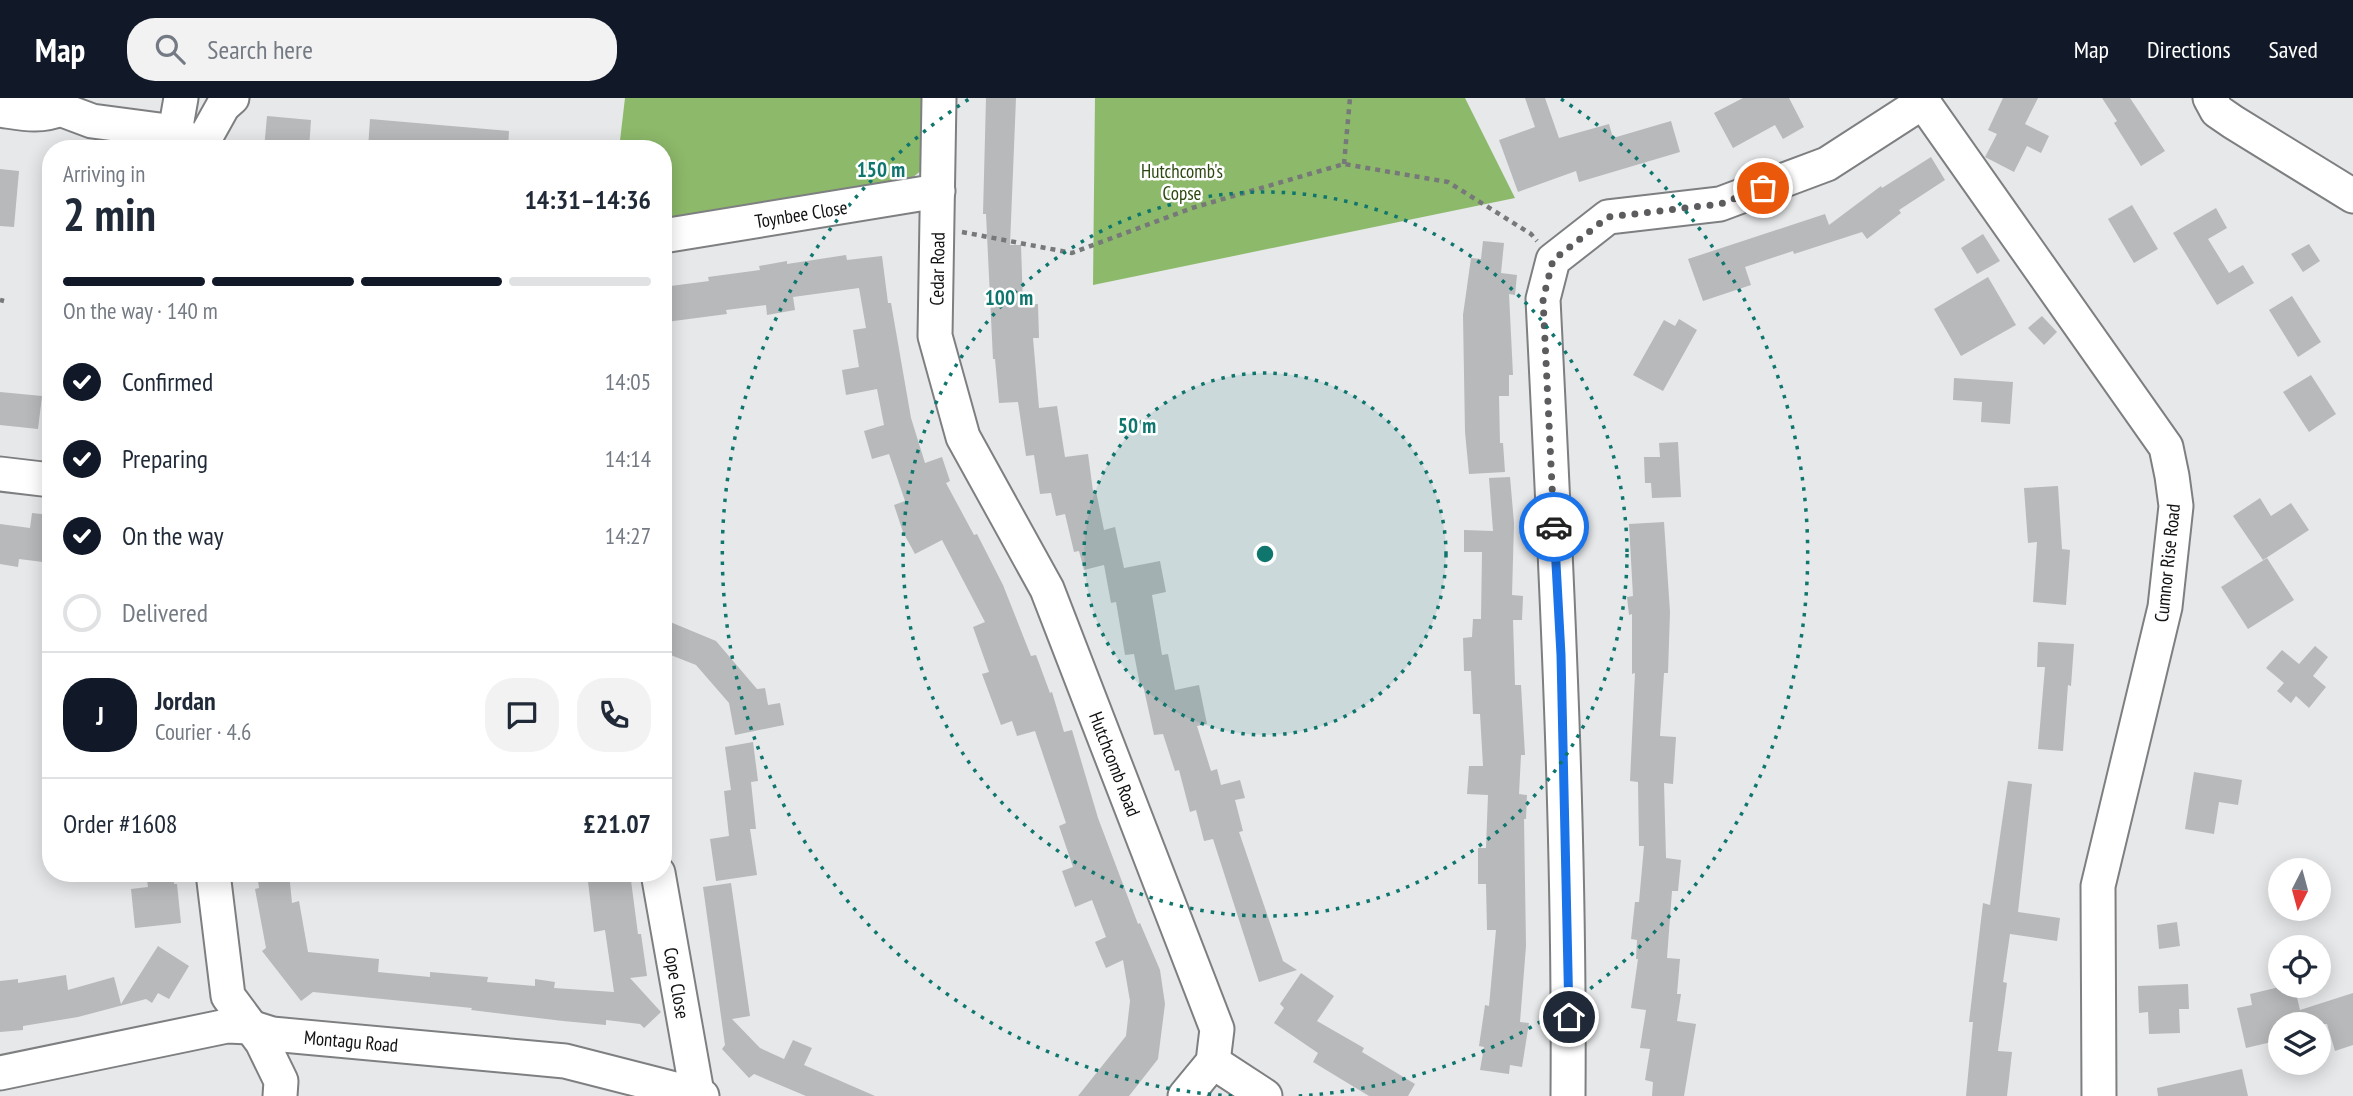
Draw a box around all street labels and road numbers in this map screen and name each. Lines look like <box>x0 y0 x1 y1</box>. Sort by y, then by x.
street label: Toynbee Close <box>753 195 849 233</box>
street label: Cedar Road <box>924 232 950 306</box>
street label: Cumnor Rise Road <box>2149 503 2185 623</box>
street label: Hutchcomb Road <box>1084 708 1146 820</box>
street label: Cope Close <box>659 945 695 1021</box>
street label: Montagu Road <box>303 1025 399 1057</box>

